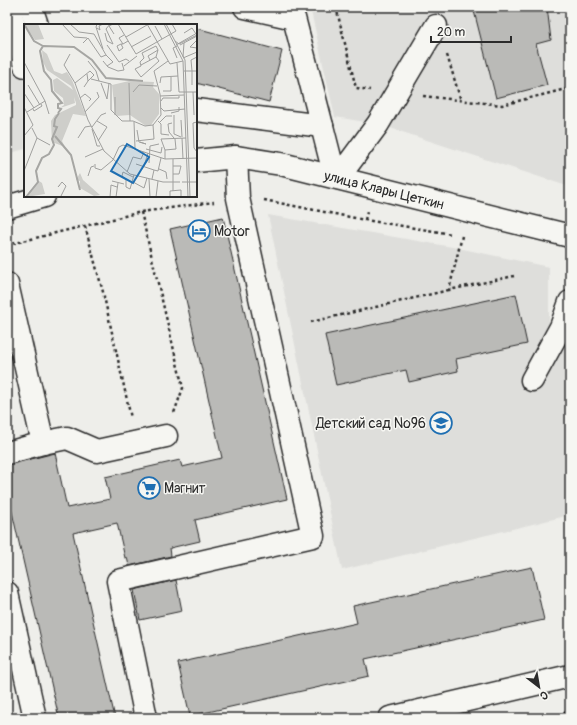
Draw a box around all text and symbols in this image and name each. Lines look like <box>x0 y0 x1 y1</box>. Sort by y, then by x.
scale bar <box>431 18 511 44</box>
inset map <box>24 24 197 197</box>
text: 20 m <box>437 25 466 40</box>
street label: улица Клары Цеткин <box>321 166 446 213</box>
hotel icon: Motor <box>186 218 212 244</box>
place label: Motor <box>214 223 250 240</box>
school or university icon: Детский сад №96 <box>428 410 454 436</box>
place label: Детский сад №96 <box>315 415 426 432</box>
supermarket icon: Магнит <box>136 475 162 501</box>
place label: Магнит <box>164 480 206 497</box>
north arrow <box>519 667 559 707</box>
text: С <box>537 688 550 703</box>

